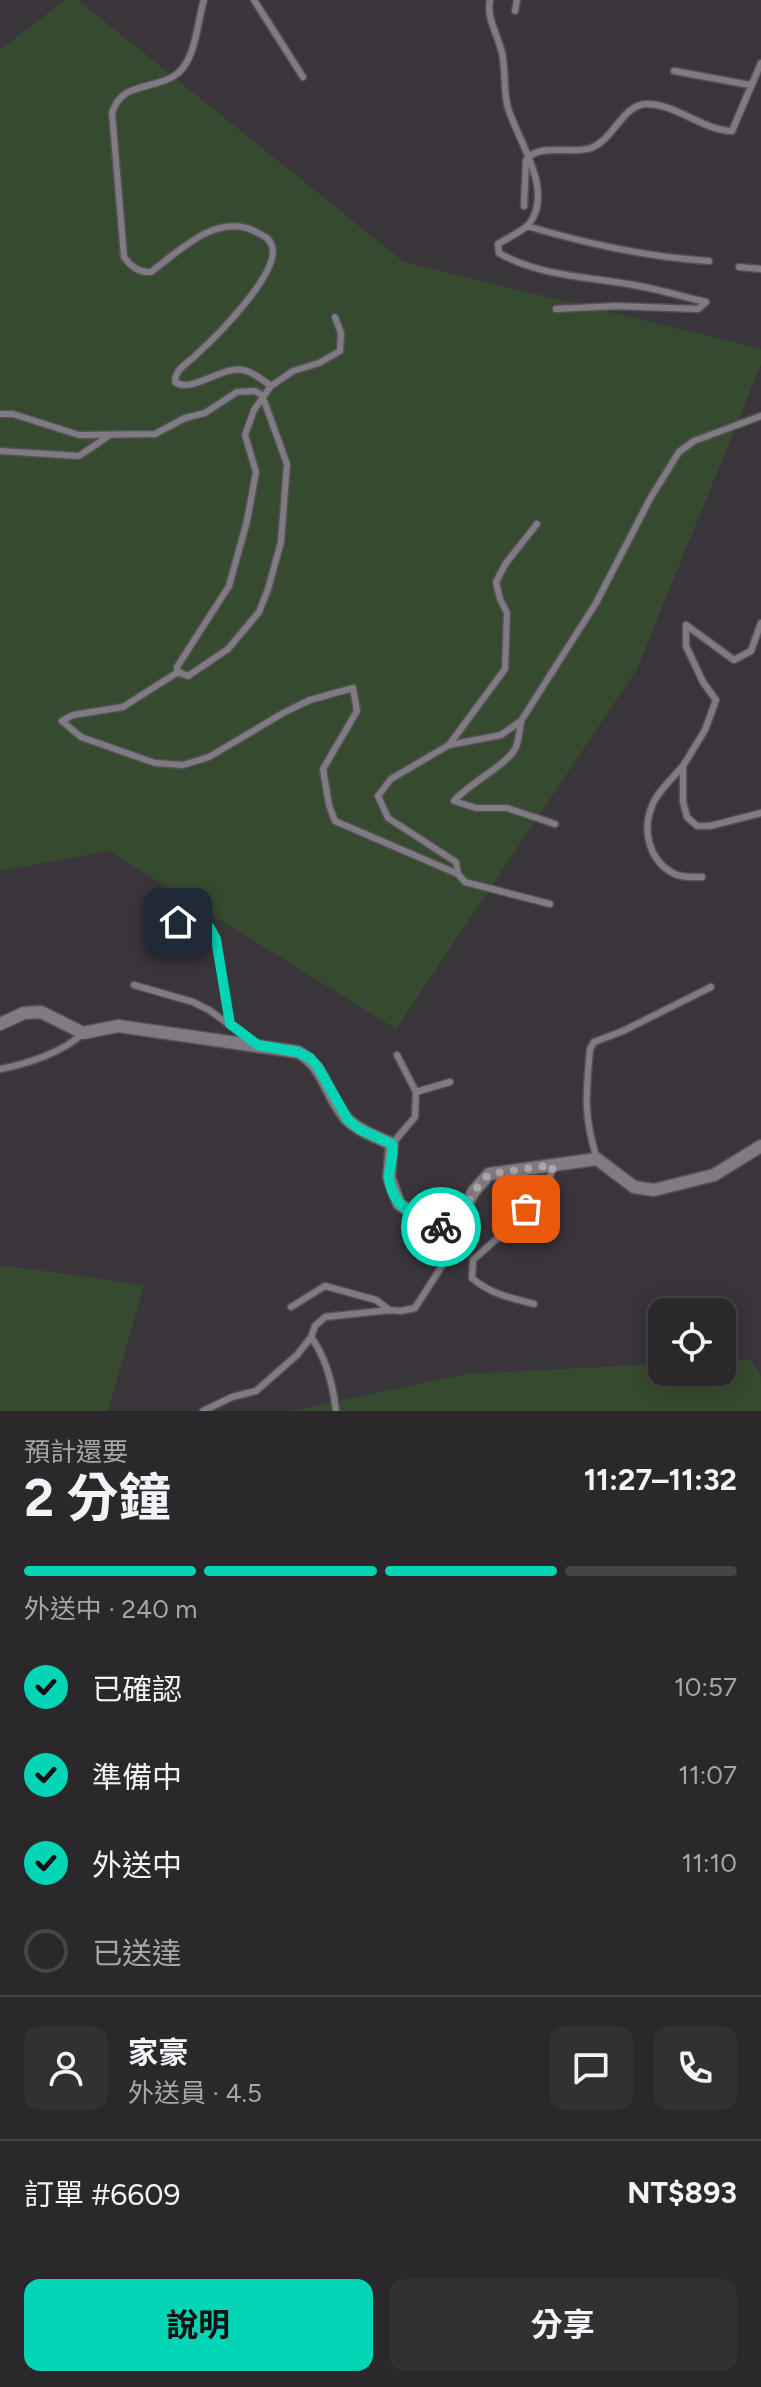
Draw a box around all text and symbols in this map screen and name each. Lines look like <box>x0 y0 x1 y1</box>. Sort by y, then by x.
pin <box>144 888 212 956</box>
icon: home <box>156 900 200 944</box>
pin <box>492 1175 560 1243</box>
courier <box>401 1187 481 1267</box>
icon: bag <box>504 1187 548 1231</box>
icon: bike <box>419 1205 463 1249</box>
map controls <box>648 1298 736 1386</box>
button: locate <box>648 1298 736 1386</box>
text: 預計還要 <box>24 1436 128 1468</box>
text: 11:27–11:32 <box>584 1461 737 1498</box>
text: 2 分鐘 <box>24 1467 170 1529</box>
text: 外送中 · 240 m <box>24 1593 197 1625</box>
icon: check <box>24 1665 68 1709</box>
text: 已確認 <box>92 1671 182 1708</box>
text: 10:57 <box>674 1671 737 1703</box>
icon: check <box>24 1753 68 1797</box>
text: 準備中 <box>92 1759 182 1796</box>
text: 11:07 <box>678 1759 737 1791</box>
icon: check <box>24 1841 68 1885</box>
text: 外送中 <box>92 1847 182 1884</box>
text: 11:10 <box>682 1847 737 1879</box>
text: 已送達 <box>92 1935 182 1972</box>
button: person <box>24 2026 108 2110</box>
button: chat <box>549 2026 633 2110</box>
button: phone <box>653 2026 737 2110</box>
text: 家豪 <box>128 2034 188 2071</box>
text: 外送員 · 4.5 <box>128 2077 262 2109</box>
text: NT$893 <box>627 2174 737 2211</box>
text: 訂單 #6609 <box>24 2176 180 2213</box>
button: 說明 <box>24 2279 373 2371</box>
button: 分享 <box>389 2279 737 2371</box>

